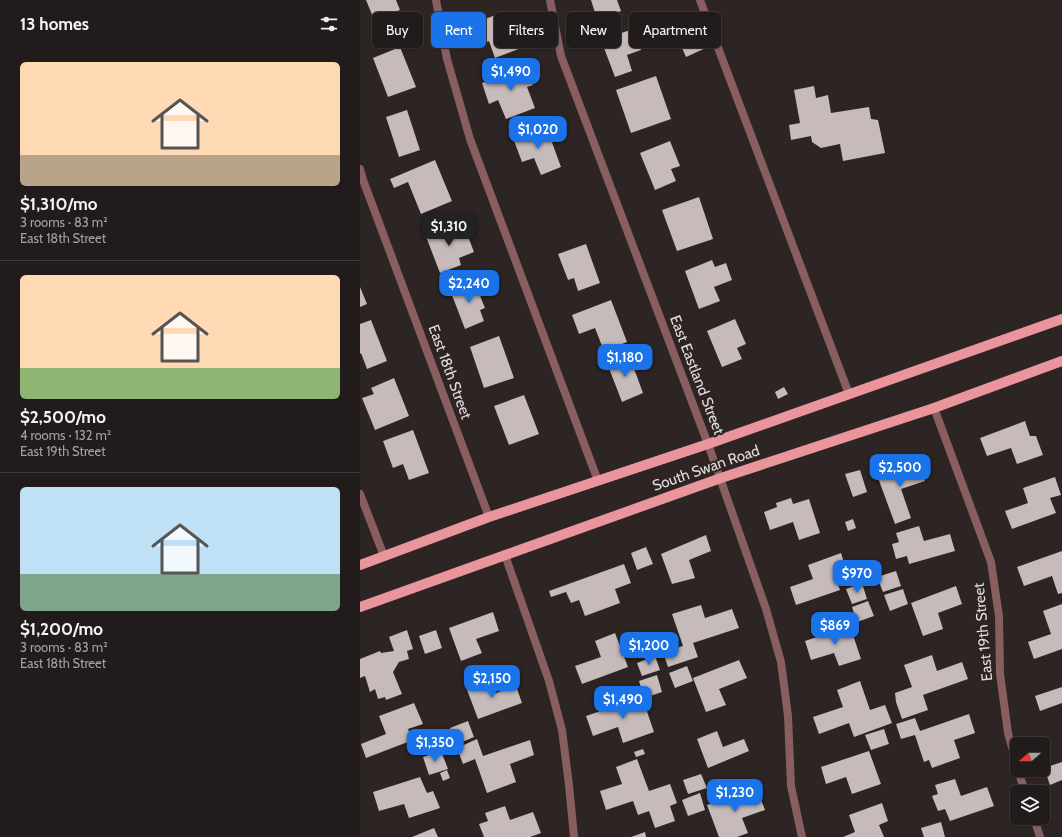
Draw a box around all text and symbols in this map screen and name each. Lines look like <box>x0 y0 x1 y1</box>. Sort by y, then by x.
chip: Buy <box>372 12 423 48</box>
chip: Rent <box>431 12 486 48</box>
chip: Filters <box>494 12 558 48</box>
chip: New <box>566 12 621 48</box>
chip: Apartment <box>629 12 721 48</box>
icon: filters <box>318 13 340 35</box>
text: 13 homes <box>20 14 89 34</box>
pin: $1,490 <box>478 58 544 92</box>
text: $1,490 <box>491 63 531 79</box>
icon: home <box>144 88 216 160</box>
pin: $1,020 <box>505 116 571 150</box>
text: $1,020 <box>518 121 558 137</box>
text: $1,310/mo <box>20 194 97 214</box>
pin: $1,310 <box>416 213 482 247</box>
text: 3 rooms · 83 m² <box>20 214 107 230</box>
text: $1,310 <box>431 218 467 234</box>
text: East 18th Street <box>20 230 106 246</box>
pin: $2,240 <box>436 270 502 304</box>
text: $2,240 <box>448 275 490 291</box>
icon: home <box>144 301 216 373</box>
street label: East Eastland Street <box>666 313 728 437</box>
street label: East 18th Street <box>425 322 475 422</box>
pin: $1,180 <box>592 344 658 378</box>
text: $1,180 <box>607 349 643 365</box>
text: $2,500/mo <box>20 407 106 427</box>
text: 4 rooms · 132 m² <box>20 427 111 443</box>
street label: South Swan Road <box>650 441 762 495</box>
text: East 19th Street <box>20 443 106 459</box>
pin: $2,500 <box>867 454 933 488</box>
text: $2,500 <box>879 459 921 475</box>
icon: home <box>144 513 216 585</box>
pin: $970 <box>833 560 881 594</box>
text: $970 <box>842 565 872 581</box>
street label: East 19th Street <box>970 582 996 682</box>
pin: $869 <box>811 612 859 646</box>
text: $869 <box>820 617 850 633</box>
text: $1,200/mo <box>20 619 103 639</box>
pin: $1,200 <box>616 632 682 666</box>
text: $1,200 <box>629 637 669 653</box>
text: 3 rooms · 83 m² <box>20 639 107 655</box>
text: East 18th Street <box>20 655 106 671</box>
pin: $2,150 <box>459 665 525 699</box>
text: $2,150 <box>473 670 511 686</box>
pin: $1,490 <box>590 686 656 720</box>
text: $1,490 <box>603 691 643 707</box>
pin: $1,350 <box>402 729 468 763</box>
text: $1,350 <box>416 734 454 750</box>
north arrow <box>1010 737 1050 777</box>
map controls <box>1010 737 1050 825</box>
pin: $1,230 <box>702 779 768 813</box>
text: $1,230 <box>716 784 754 800</box>
button: layers <box>1010 785 1050 825</box>

